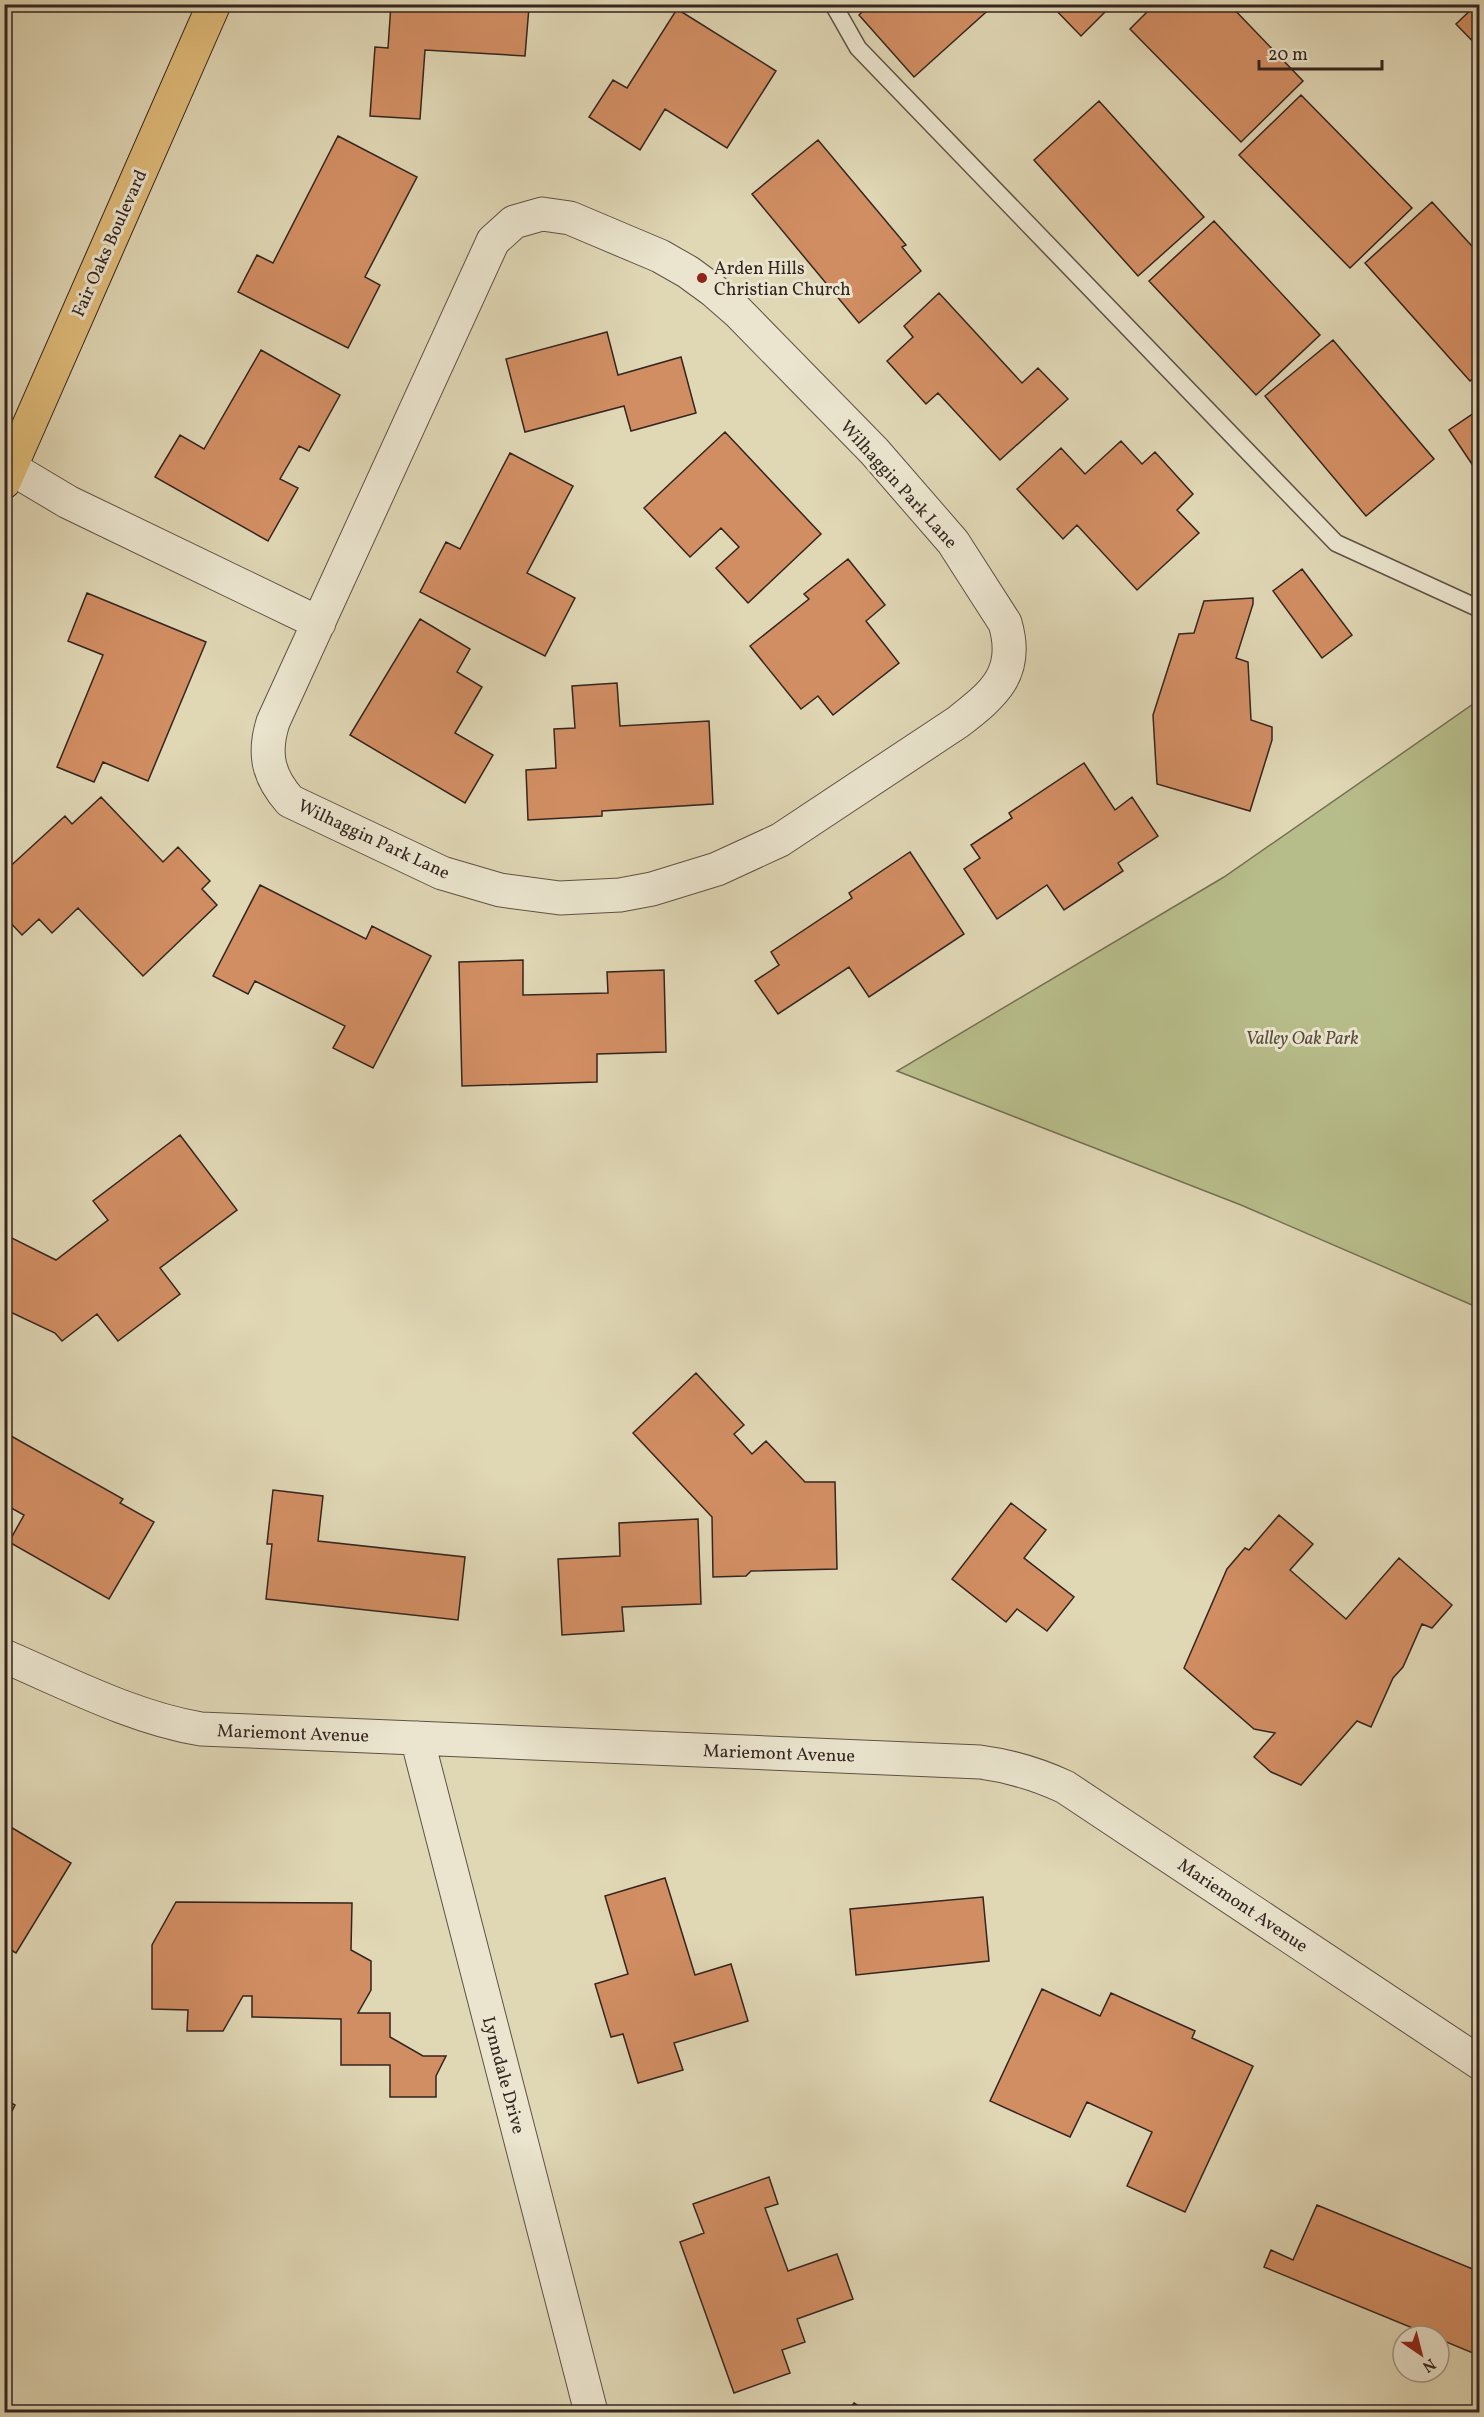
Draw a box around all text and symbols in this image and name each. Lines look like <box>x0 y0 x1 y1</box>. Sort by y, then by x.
scale bar <box>1259 33 1382 71</box>
text: 20 m <box>1268 43 1308 68</box>
street label: Fair Oaks Boulevard <box>67 166 154 321</box>
place label: Arden Hills Christian Church <box>714 257 851 303</box>
marker: Arden Hills Christian Church <box>695 271 709 285</box>
street label: Wilhaggin Park Lane <box>833 415 962 555</box>
street label: Wilhaggin Park Lane <box>293 794 453 887</box>
park label: Valley Oak Park <box>1245 1027 1359 1052</box>
street label: Mariemont Avenue <box>216 1719 369 1750</box>
street label: Mariemont Avenue <box>702 1739 855 1770</box>
street label: Mariemont Avenue <box>1172 1853 1312 1959</box>
street label: Lynndale Drive <box>475 2014 530 2137</box>
north arrow <box>1391 2324 1451 2384</box>
text: N <box>1417 2352 1440 2377</box>

